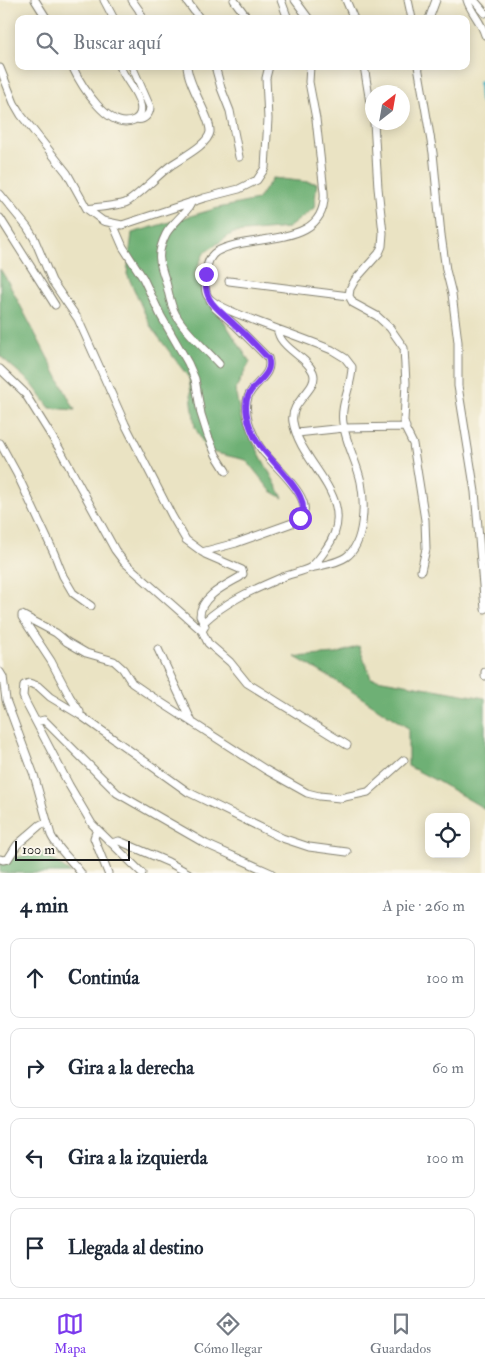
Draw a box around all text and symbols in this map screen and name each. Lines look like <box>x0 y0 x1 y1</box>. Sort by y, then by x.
search box <box>15 15 470 70</box>
icon: search <box>33 29 61 57</box>
text: Buscar aquí <box>73 31 161 55</box>
north arrow <box>365 85 410 130</box>
route end <box>195 263 218 286</box>
route start <box>289 507 312 530</box>
map controls <box>425 813 470 858</box>
button: locate <box>425 813 470 858</box>
scale bar <box>15 838 130 861</box>
text: 100 m <box>22 841 55 858</box>
text: 4 min <box>20 892 68 919</box>
text: A pie · 260 m <box>383 896 465 916</box>
icon: ahead <box>21 964 49 992</box>
text: Continúa <box>68 966 139 990</box>
text: 100 m <box>426 968 464 988</box>
icon: right <box>21 1054 49 1082</box>
text: Gira a la derecha <box>68 1056 194 1080</box>
text: 60 m <box>432 1058 464 1078</box>
icon: left <box>21 1144 49 1172</box>
text: Gira a la izquierda <box>68 1146 207 1170</box>
text: 100 m <box>426 1148 464 1168</box>
icon: arrive <box>21 1234 49 1262</box>
text: Llegada al destino <box>68 1236 203 1260</box>
tab: Mapa <box>54 1310 86 1357</box>
tab: Cómo llegar <box>194 1310 262 1357</box>
tab: Guardados <box>370 1310 431 1357</box>

